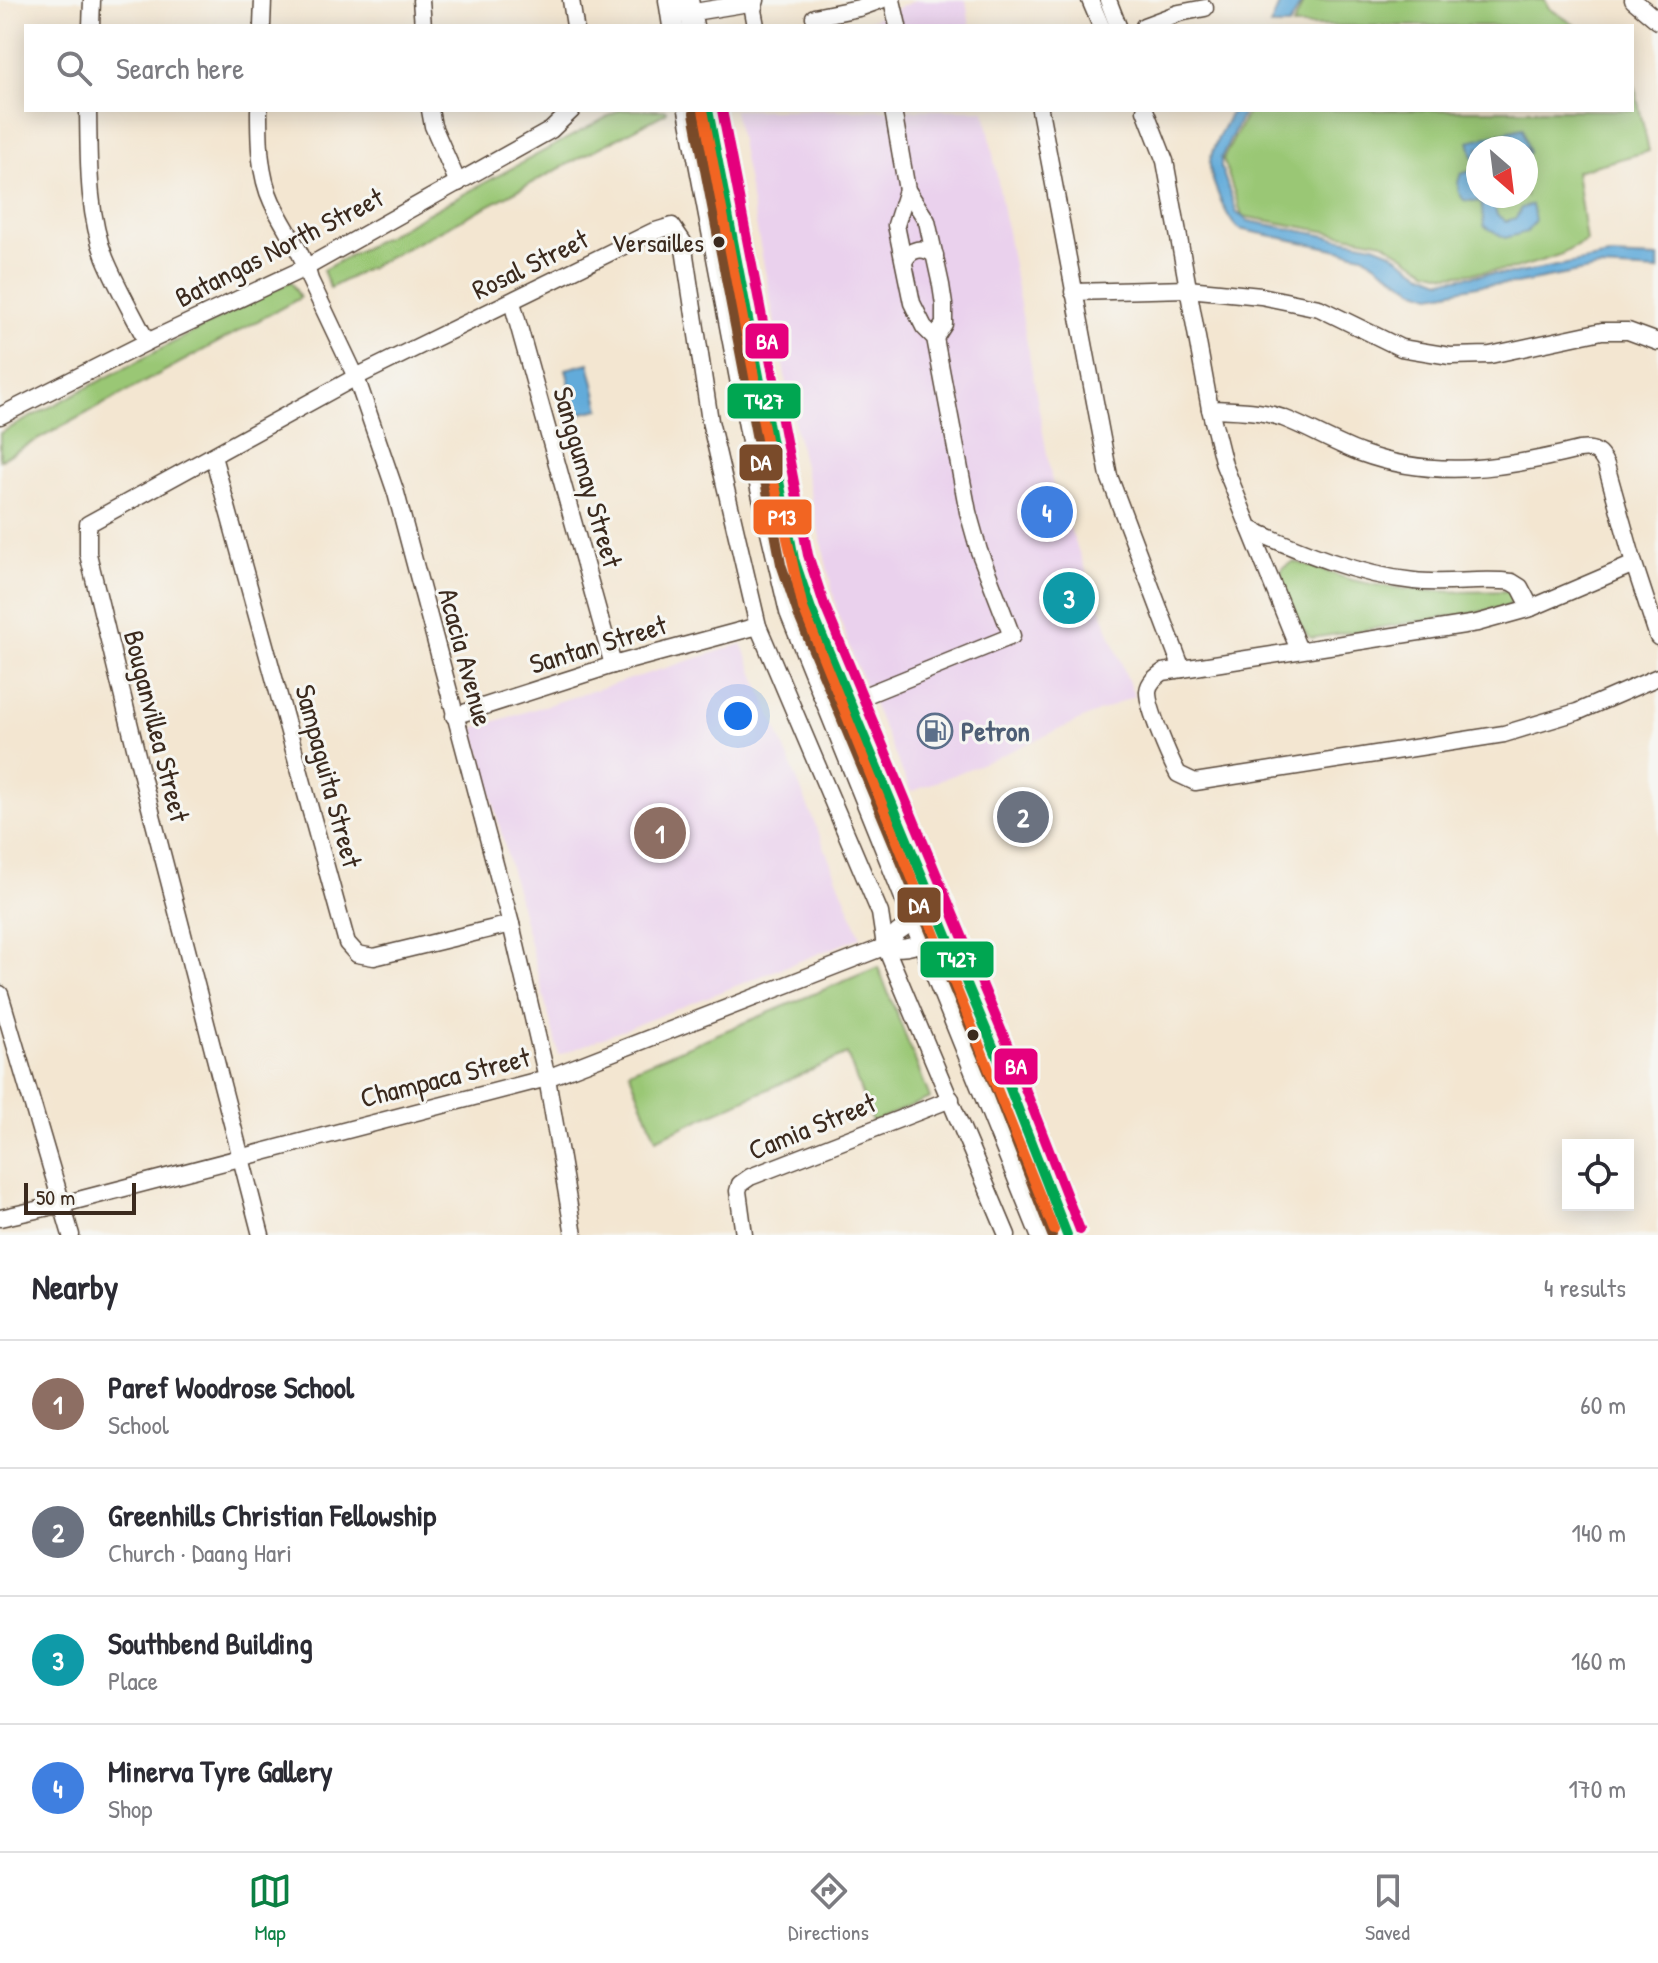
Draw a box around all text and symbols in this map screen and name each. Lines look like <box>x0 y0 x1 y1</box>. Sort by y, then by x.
search box <box>24 24 1634 112</box>
icon: search <box>52 46 96 90</box>
text: Search here <box>116 48 244 88</box>
north arrow <box>1466 136 1538 208</box>
street label: Batangas North Street <box>168 178 390 316</box>
street label: Rosal Street <box>466 219 595 308</box>
place label: Versailles <box>611 225 704 260</box>
marker: Versailles <box>711 234 727 250</box>
line badge: BA <box>744 322 790 360</box>
text: BA <box>756 326 778 356</box>
street label: Sanggumay Street <box>544 382 632 572</box>
line badge: T427 <box>726 382 802 420</box>
text: T427 <box>743 386 784 416</box>
line badge: DA <box>738 443 784 482</box>
text: DA <box>750 447 772 477</box>
pin: 4 <box>1021 482 1073 542</box>
line badge: P13 <box>752 498 813 536</box>
text: P13 <box>768 502 796 532</box>
pin: 3 <box>1043 568 1095 628</box>
street label: Acacia Avenue <box>429 584 503 730</box>
street label: Santan Street <box>525 605 672 683</box>
street label: Bouganvillea Street <box>115 626 199 826</box>
street label: Sampaguita Street <box>286 680 372 872</box>
your location <box>718 696 758 736</box>
fuel station icon: Petron <box>916 712 954 750</box>
place label: Petron <box>961 712 1030 750</box>
pin: 2 <box>997 787 1049 847</box>
pin: 1 <box>634 803 686 863</box>
line badge: DA <box>896 886 942 924</box>
text: DA <box>908 890 930 920</box>
line badge: T427 <box>919 940 995 979</box>
text: T427 <box>936 944 977 974</box>
unlabelled marker <box>965 1027 981 1043</box>
street label: Champaca Street <box>356 1037 534 1116</box>
line badge: BA <box>993 1047 1039 1086</box>
text: BA <box>1005 1051 1027 1081</box>
street label: Camia Street <box>743 1083 882 1169</box>
map controls <box>1562 1139 1634 1211</box>
button: locate <box>1562 1139 1634 1211</box>
scale bar <box>24 1179 136 1215</box>
text: 50 m <box>36 1182 75 1212</box>
text: Nearby <box>32 1264 118 1310</box>
text: 4 results <box>1544 1270 1626 1305</box>
text: Paref Woodrose School <box>108 1367 354 1407</box>
text: 1 <box>53 1387 63 1422</box>
text: 60 m <box>1580 1387 1626 1422</box>
text: School <box>108 1407 169 1442</box>
text: Greenhills Christian Fellowship <box>108 1495 436 1535</box>
text: 2 <box>52 1515 64 1550</box>
text: 140 m <box>1572 1515 1626 1550</box>
text: Church · Daang Hari <box>108 1535 292 1570</box>
text: Southbend Building <box>108 1623 312 1663</box>
text: 3 <box>52 1643 64 1678</box>
text: 160 m <box>1571 1643 1626 1678</box>
text: Place <box>108 1663 158 1698</box>
text: Minerva Tyre Gallery <box>108 1751 333 1791</box>
text: 4 <box>53 1771 63 1806</box>
text: 170 m <box>1568 1771 1626 1806</box>
text: Shop <box>108 1791 152 1826</box>
tab: Map <box>248 1869 292 1947</box>
tab: Directions <box>788 1869 869 1947</box>
tab: Saved <box>1365 1869 1410 1947</box>

